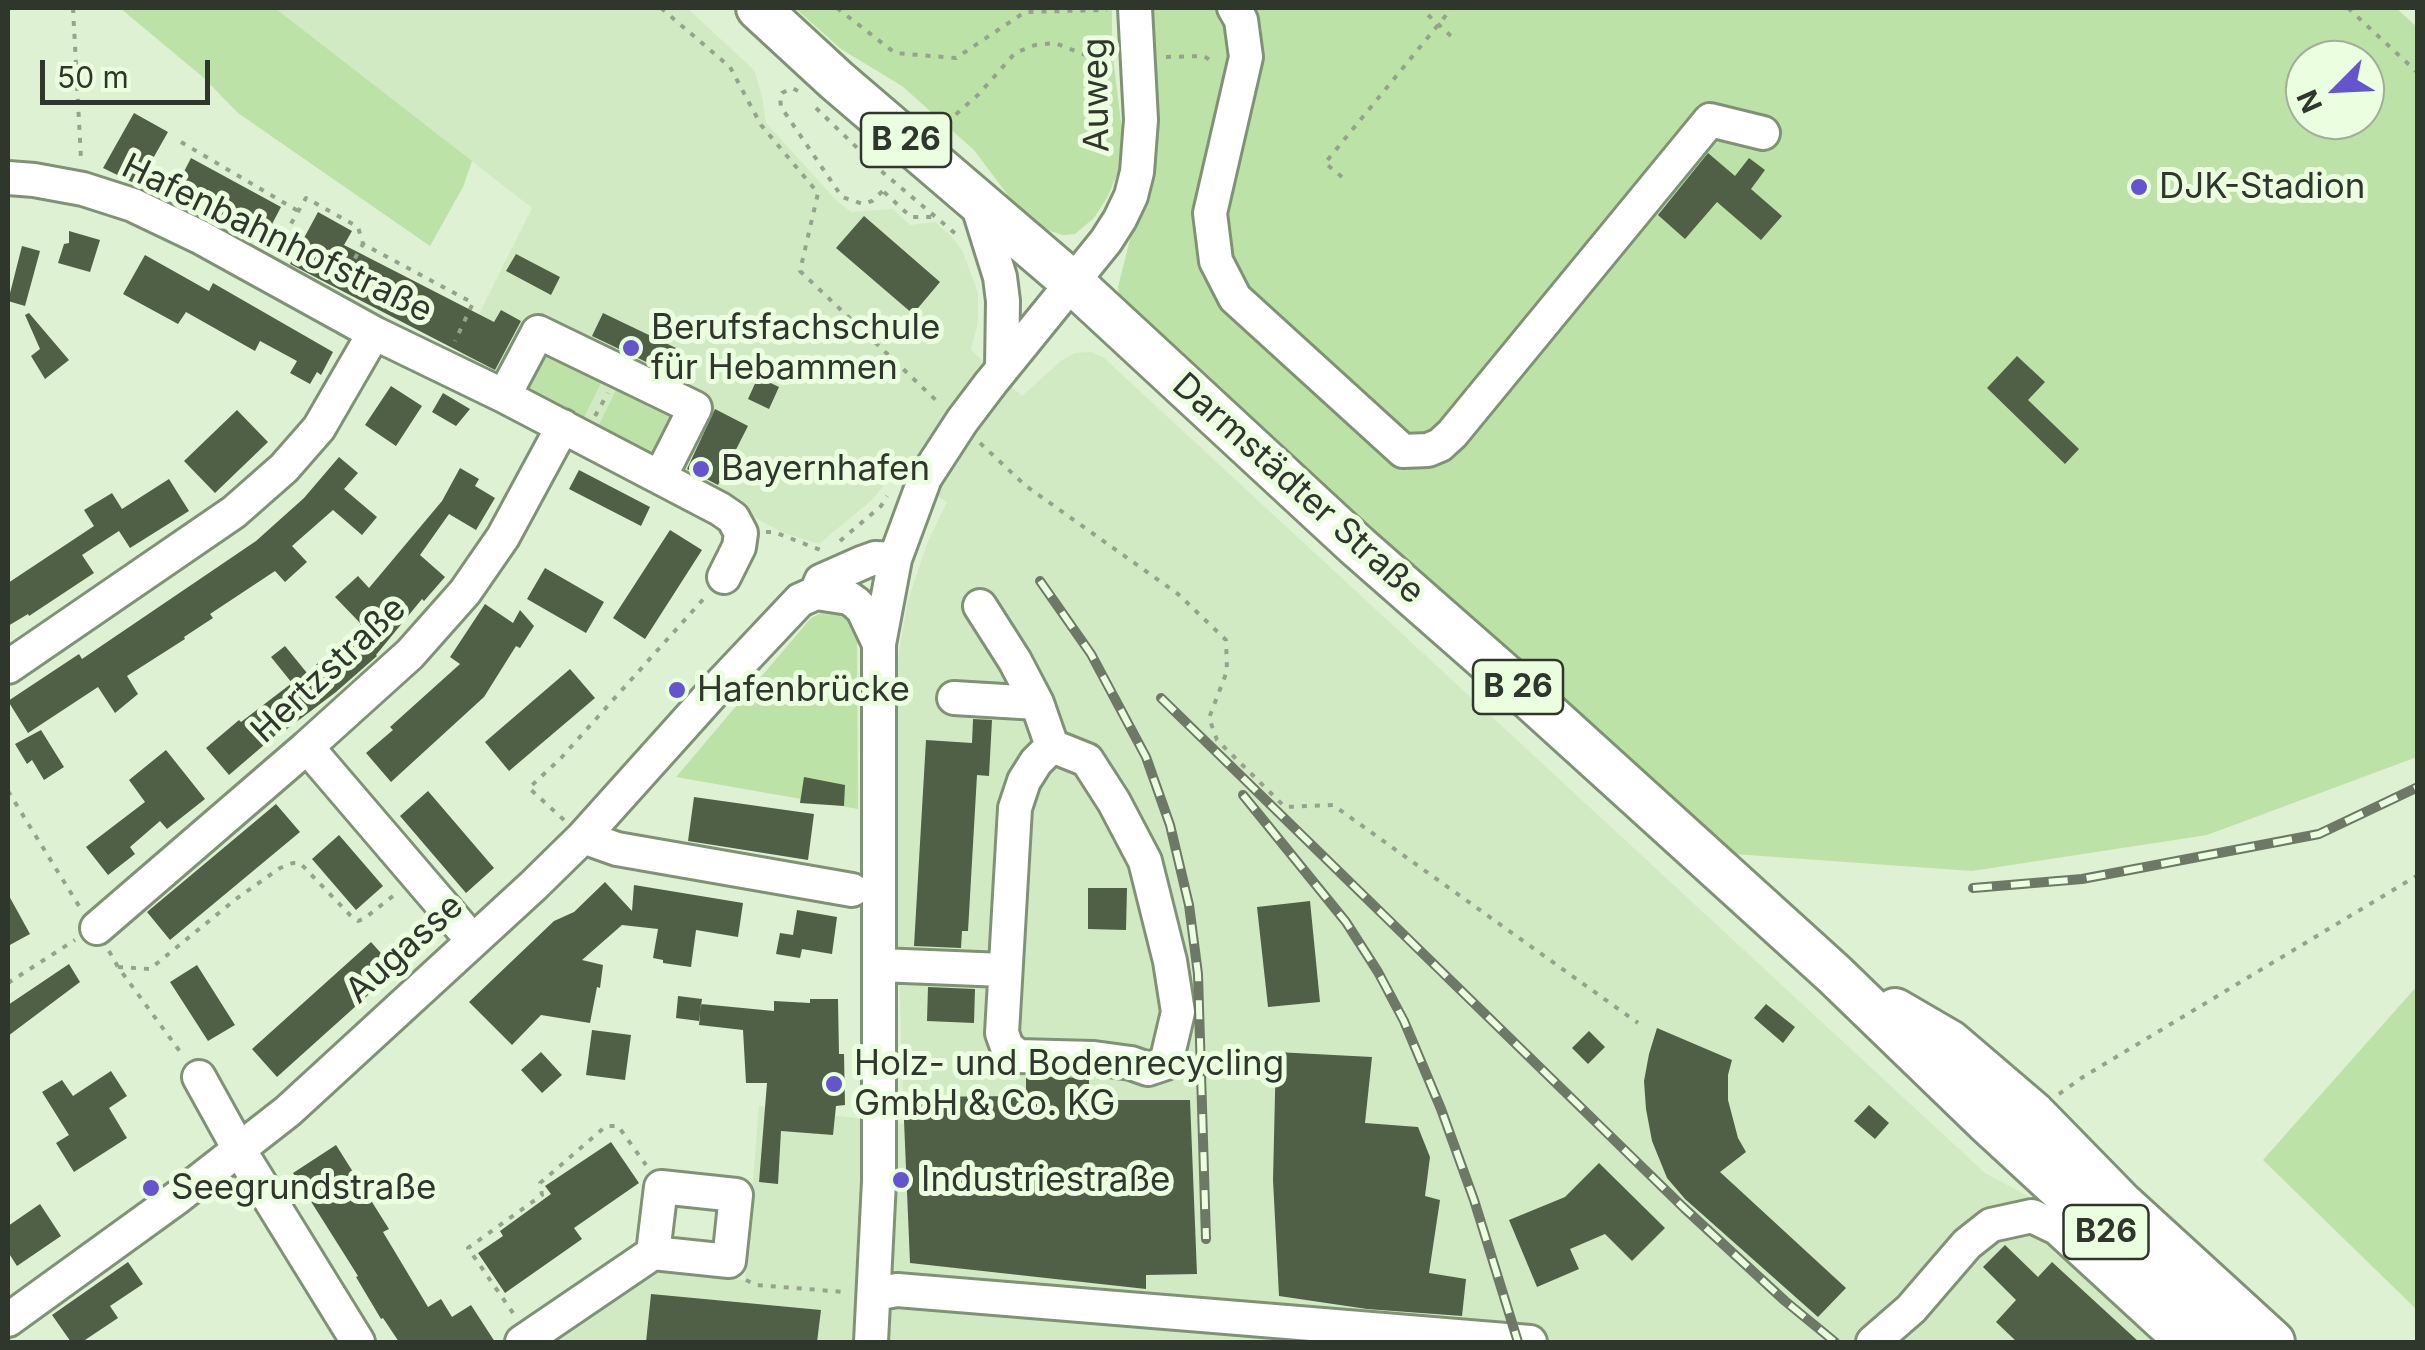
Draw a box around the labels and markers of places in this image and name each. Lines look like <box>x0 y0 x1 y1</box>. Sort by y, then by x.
place label: DJK-Stadion <box>2159 166 2365 208</box>
marker: DJK-Stadion <box>2128 176 2150 198</box>
place label: Berufsfachschule für Hebammen <box>651 307 940 389</box>
marker: Berufsfachschule für Hebammen <box>620 337 642 359</box>
place label: Bayernhafen <box>721 448 930 490</box>
marker: Bayernhafen <box>690 458 712 480</box>
place label: Hafenbrücke <box>697 669 910 711</box>
marker: Hafenbrücke <box>666 679 688 701</box>
place label: Holz- und Bodenrecycling GmbH & Co. KG <box>854 1043 1284 1125</box>
marker: Holz- und Bodenrecycling GmbH & Co. KG <box>823 1073 845 1095</box>
place label: Industriestraße <box>921 1159 1170 1201</box>
place label: Seegrundstraße <box>171 1167 436 1209</box>
marker: Industriestraße <box>890 1169 912 1191</box>
marker: Seegrundstraße <box>140 1177 162 1199</box>

